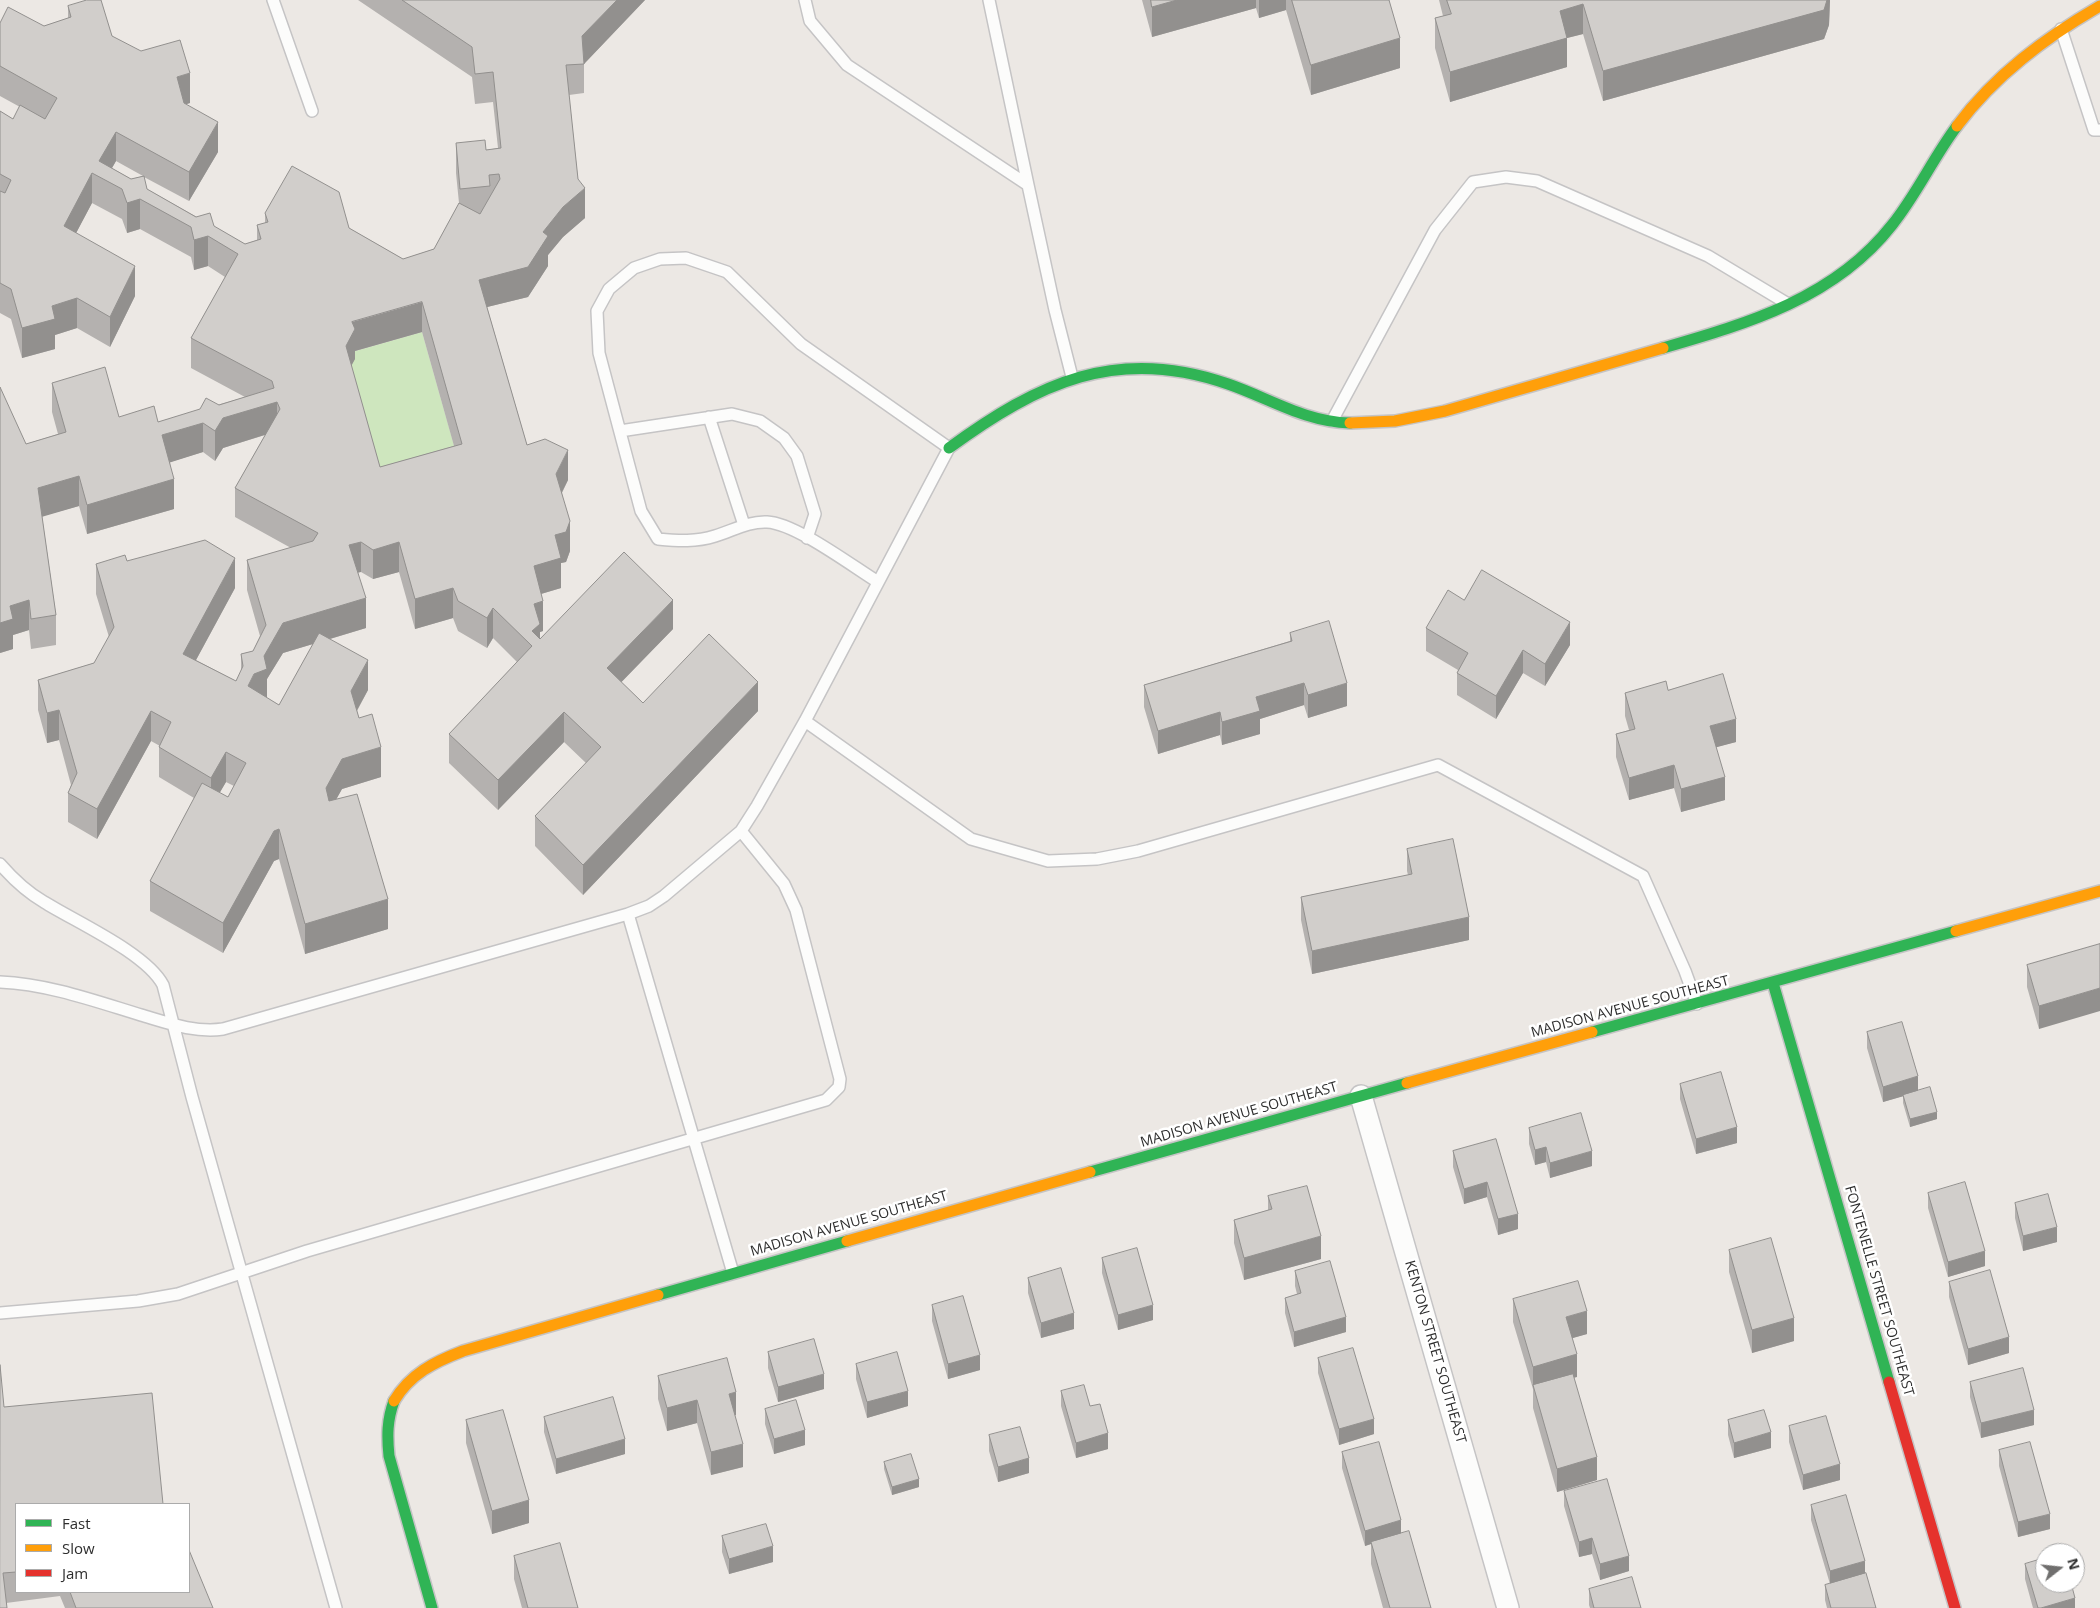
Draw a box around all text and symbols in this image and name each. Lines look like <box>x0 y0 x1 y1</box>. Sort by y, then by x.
street label: MADISON AVENUE SOUTHEAST <box>1529 972 1731 1042</box>
street label: MADISON AVENUE SOUTHEAST <box>1139 1079 1339 1151</box>
street label: FONTENELLE STREET SOUTHEAST <box>1841 1184 1917 1398</box>
street label: MADISON AVENUE SOUTHEAST <box>749 1188 949 1260</box>
street label: KENTON STREET SOUTHEAST <box>1401 1259 1469 1445</box>
legend <box>15 1503 190 1593</box>
text: Fast <box>62 1513 91 1533</box>
text: Slow <box>62 1538 95 1558</box>
north arrow <box>2035 1543 2085 1593</box>
text: N <box>2063 1556 2085 1572</box>
text: Jam <box>62 1563 88 1583</box>

